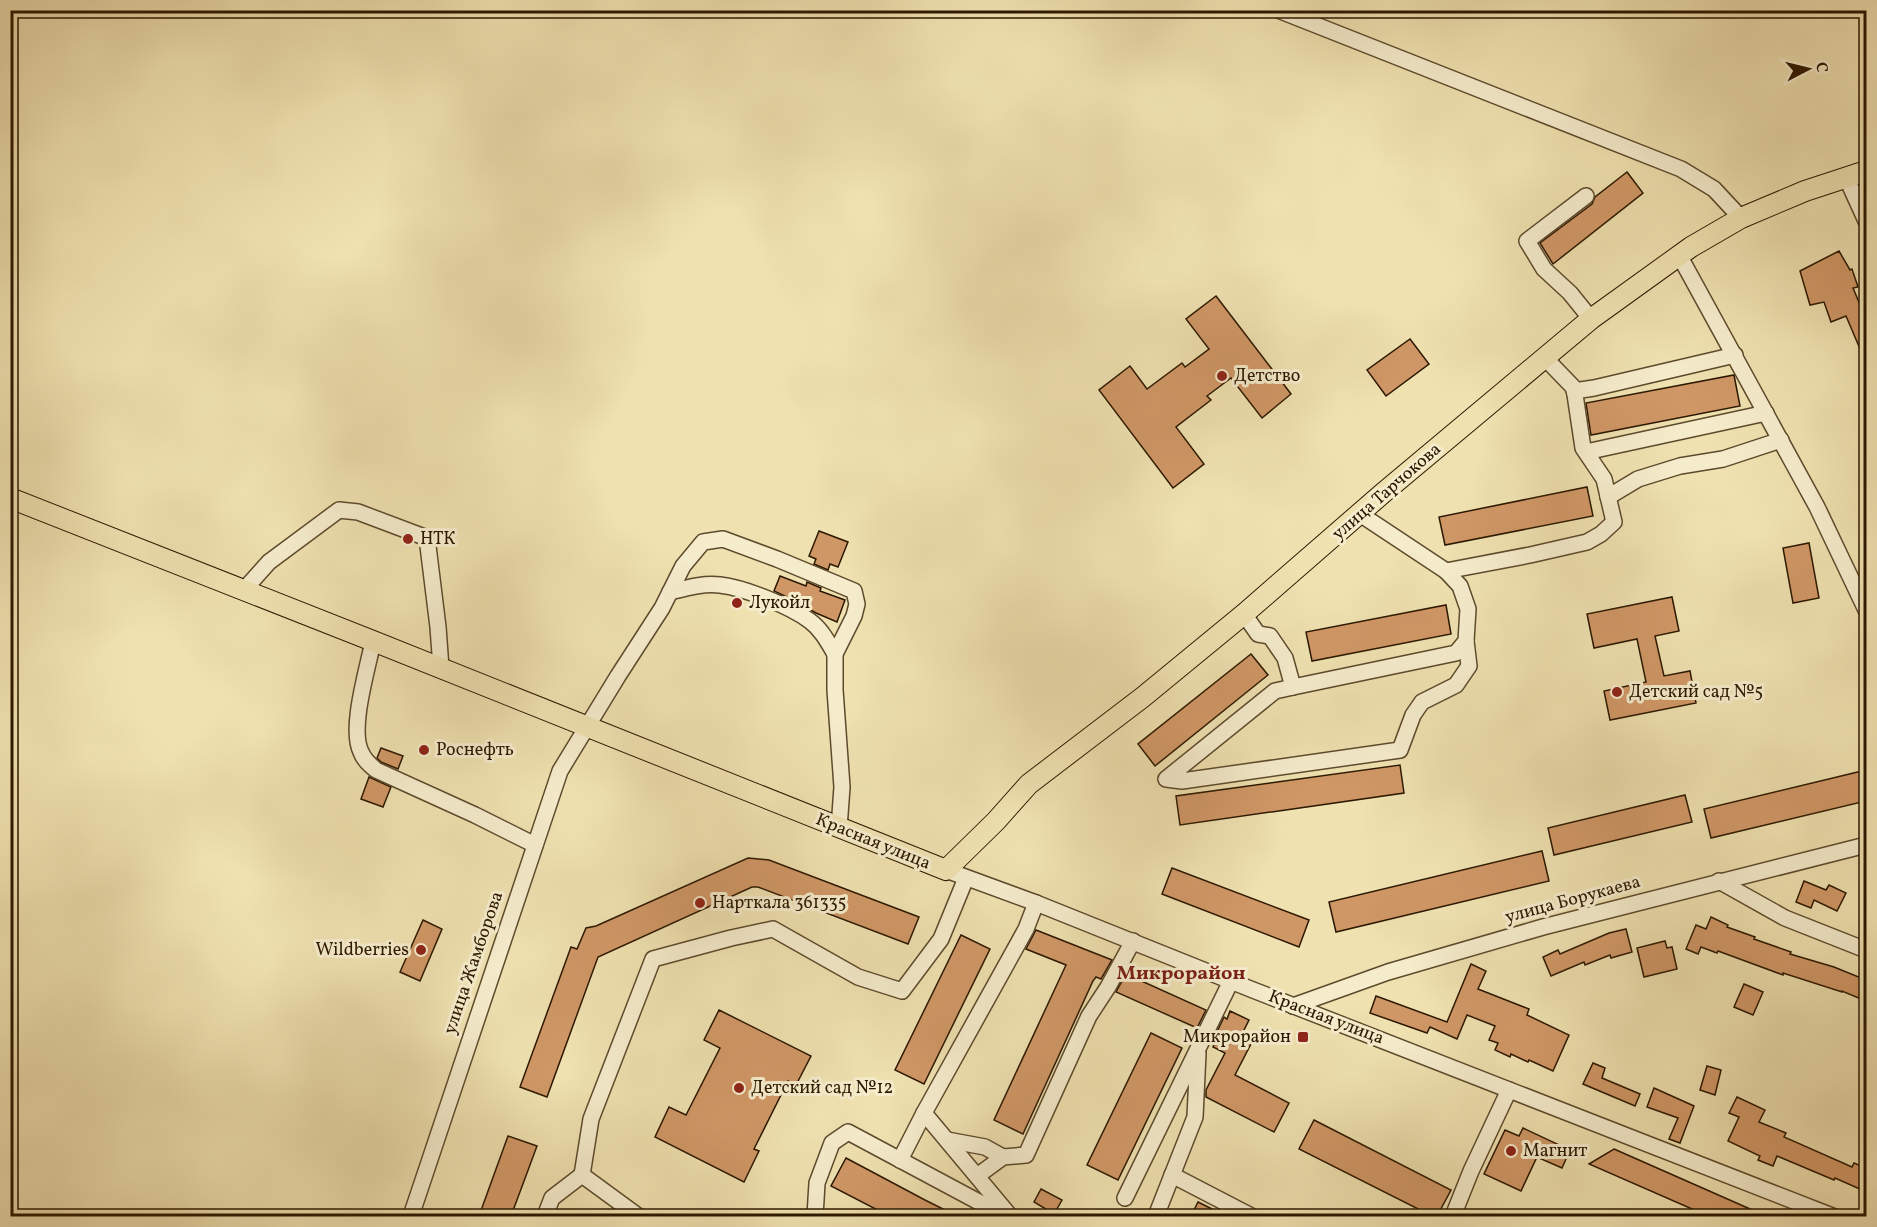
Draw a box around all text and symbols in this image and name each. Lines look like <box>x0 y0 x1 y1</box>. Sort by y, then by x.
north arrow <box>1778 39 1838 99</box>
text: С <box>1809 61 1832 74</box>
place label: Детство <box>1234 364 1300 389</box>
marker: Детство <box>1215 369 1229 383</box>
street label: улица Тарчокова <box>1327 437 1447 547</box>
place label: НТК <box>420 527 455 552</box>
marker: НТК <box>401 532 415 546</box>
place label: Лукойл <box>749 591 810 616</box>
marker: Лукойл <box>730 596 744 610</box>
place label: Детский сад №5 <box>1629 680 1763 705</box>
marker: Детский сад №5 <box>1610 685 1624 699</box>
place label: Роснефть <box>436 738 514 763</box>
marker: Роснефть <box>417 743 431 757</box>
street label: Красная улица <box>812 808 934 876</box>
street label: улица Борукаева <box>1502 870 1644 930</box>
street label: улица Жамборова <box>438 888 510 1038</box>
place label: Нарткала 361335 <box>712 891 847 916</box>
marker: Нарткала 361335 <box>693 896 707 910</box>
place label: Wildberries <box>315 938 409 963</box>
marker: Wildberries <box>414 943 428 957</box>
district label: Микрорайон <box>1117 960 1245 988</box>
street label: Красная улица <box>1265 984 1387 1052</box>
place label: Микрорайон <box>1183 1025 1291 1050</box>
marker: Микрорайон <box>1296 1030 1310 1044</box>
place label: Детский сад №12 <box>751 1076 893 1101</box>
marker: Детский сад №12 <box>732 1081 746 1095</box>
place label: Магнит <box>1523 1139 1587 1164</box>
marker: Магнит <box>1504 1144 1518 1158</box>

